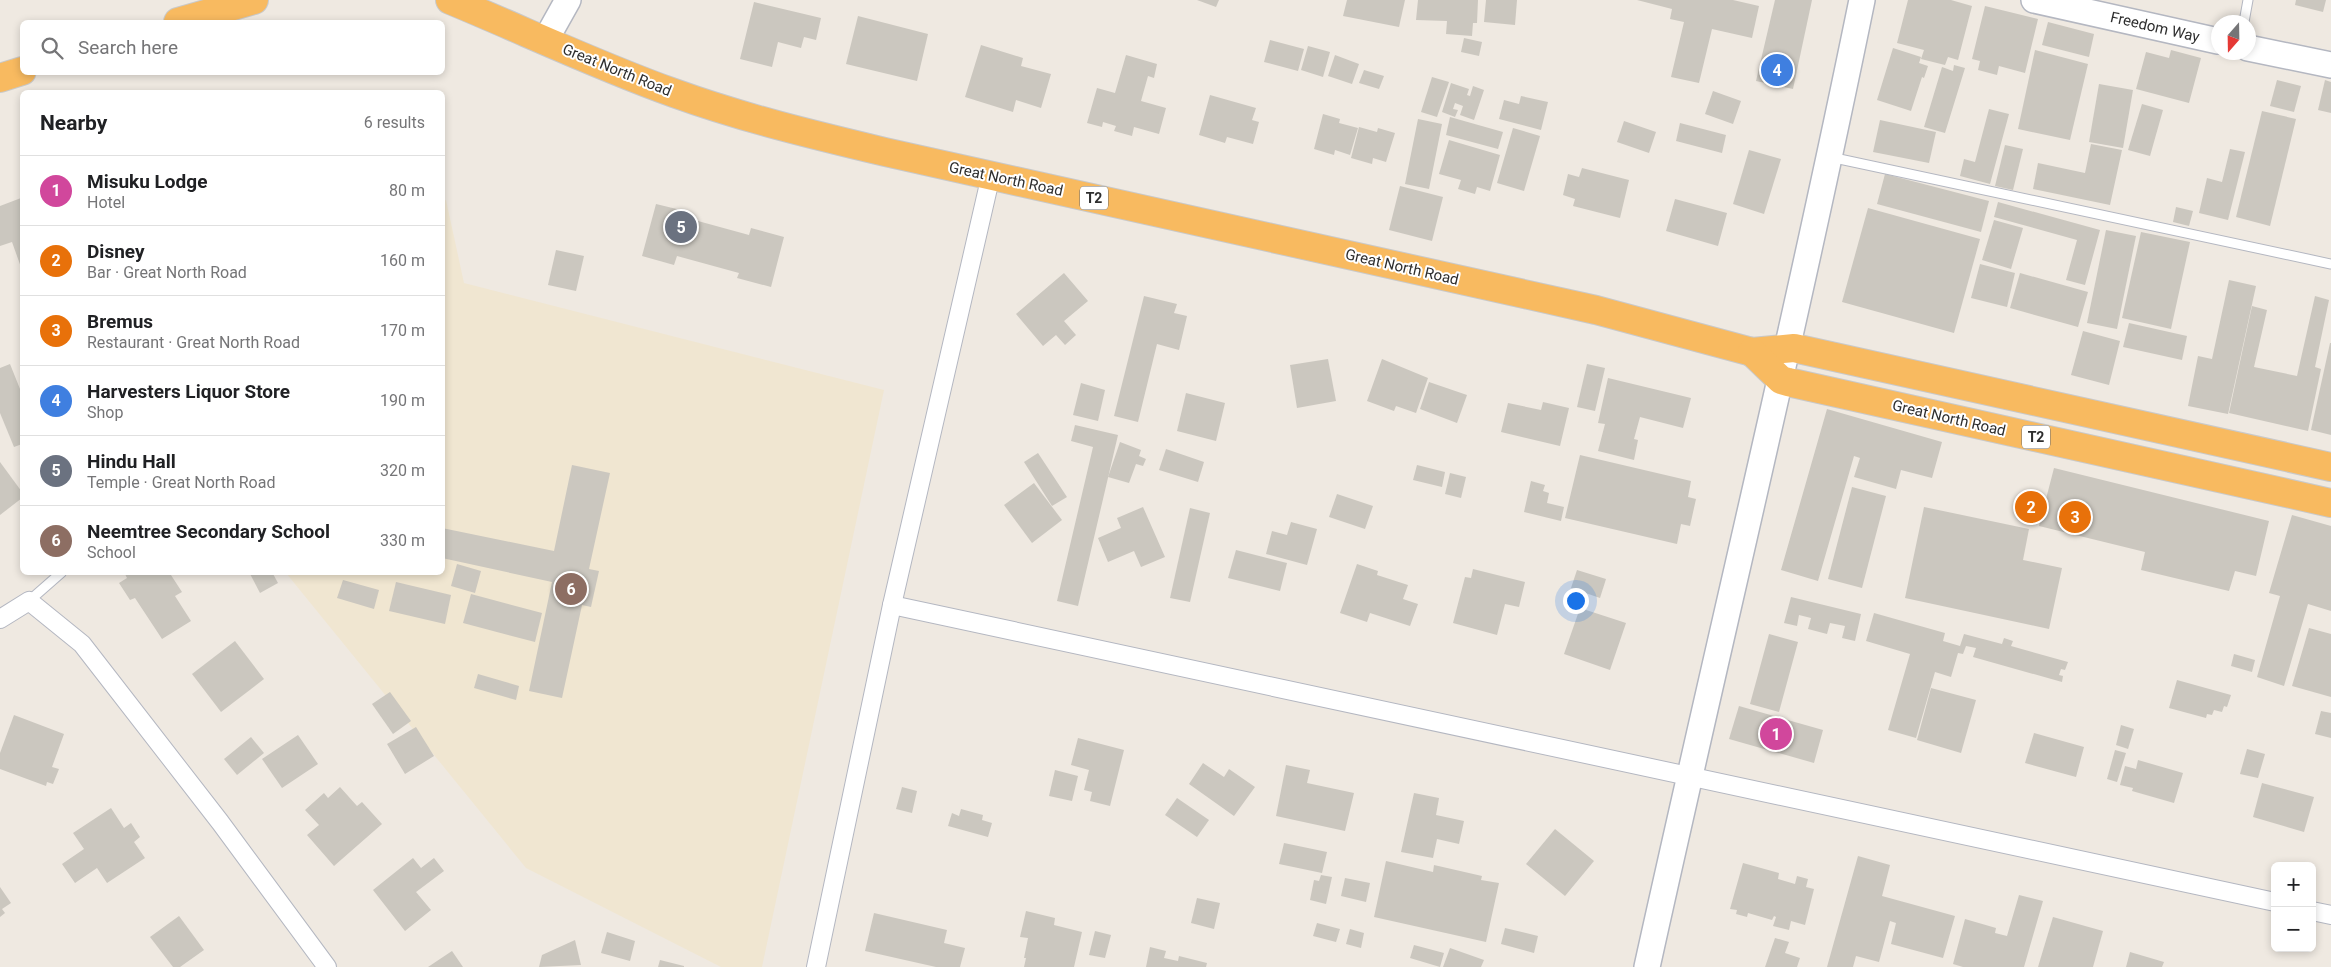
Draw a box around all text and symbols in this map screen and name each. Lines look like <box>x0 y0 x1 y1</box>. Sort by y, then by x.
street label: Freedom Way <box>2109 8 2201 46</box>
north arrow <box>2211 15 2256 60</box>
search box <box>20 20 445 75</box>
icon: search <box>38 34 66 62</box>
text: Search here <box>78 36 178 59</box>
street label: Great North Road <box>560 40 674 100</box>
pin: 4 <box>1761 51 1793 89</box>
text: Nearby <box>40 111 107 135</box>
text: 6 results <box>364 113 425 132</box>
street label: Great North Road <box>947 158 1065 200</box>
text: Misuku Lodge <box>87 170 207 193</box>
text: 1 <box>51 181 61 200</box>
text: 80 m <box>389 181 425 200</box>
road number: T2 <box>1080 187 1108 210</box>
text: Hotel <box>87 193 125 212</box>
pin: 5 <box>665 208 697 246</box>
text: Disney <box>87 240 145 263</box>
street label: Great North Road <box>1344 245 1460 289</box>
text: 2 <box>51 251 61 270</box>
text: 160 m <box>380 251 425 270</box>
text: Bar · Great North Road <box>87 263 247 282</box>
text: Bremus <box>87 310 153 333</box>
text: 3 <box>51 321 61 340</box>
text: 170 m <box>380 321 425 340</box>
text: Restaurant · Great North Road <box>87 333 300 352</box>
text: Harvesters Liquor Store <box>87 380 290 403</box>
text: 4 <box>51 391 61 410</box>
text: 190 m <box>380 391 425 410</box>
street label: Great North Road <box>1891 396 2007 440</box>
text: Shop <box>87 403 123 422</box>
road number: T2 <box>2022 426 2050 448</box>
text: Hindu Hall <box>87 450 176 473</box>
text: 5 <box>51 461 61 480</box>
text: 320 m <box>380 461 425 480</box>
text: Temple · Great North Road <box>87 473 275 492</box>
pin: 2 <box>2015 488 2047 526</box>
pin: 3 <box>2059 498 2091 536</box>
text: Neemtree Secondary School <box>87 520 330 543</box>
text: 6 <box>51 531 61 550</box>
text: 330 m <box>380 531 425 550</box>
text: School <box>87 543 136 562</box>
pin: 6 <box>555 570 587 608</box>
your location <box>1563 588 1589 614</box>
pin: 1 <box>1760 715 1792 753</box>
map controls <box>2271 862 2316 952</box>
button: + <box>2271 862 2316 907</box>
button: − <box>2271 907 2316 952</box>

